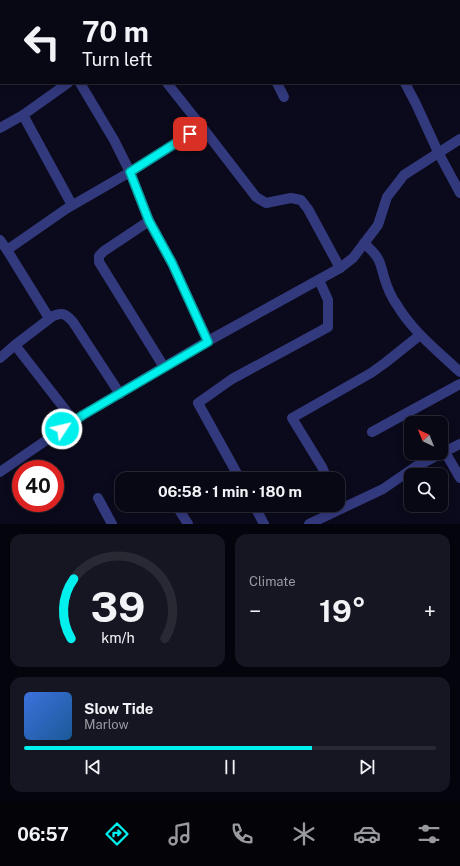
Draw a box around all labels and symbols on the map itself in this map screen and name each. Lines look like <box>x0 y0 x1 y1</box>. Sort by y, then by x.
pin <box>173 117 207 151</box>
position arrow <box>41 408 83 450</box>
north arrow <box>404 416 448 460</box>
speed limit sign: 40 <box>12 460 64 512</box>

